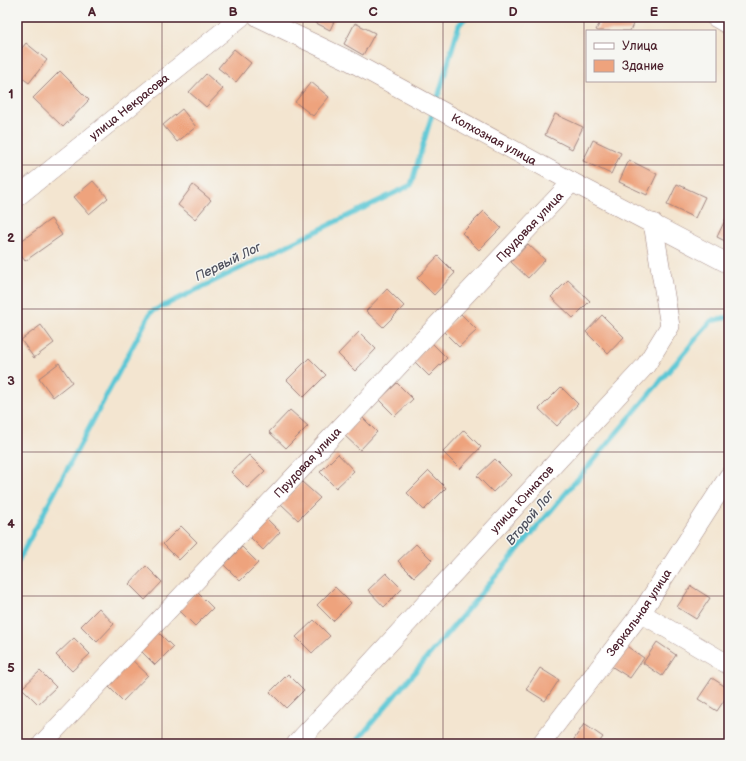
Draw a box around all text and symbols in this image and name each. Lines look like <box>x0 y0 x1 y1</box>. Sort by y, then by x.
text: A <box>87 4 96 20</box>
text: B <box>228 4 238 20</box>
text: C <box>368 4 378 20</box>
text: D <box>508 4 518 20</box>
text: E <box>650 4 659 20</box>
legend <box>586 30 716 82</box>
text: Улица <box>622 39 658 54</box>
text: Здание <box>622 59 664 74</box>
street label: улица Некрасова <box>86 70 172 143</box>
text: 1 <box>8 86 14 102</box>
street label: Колхозная улица <box>449 110 539 169</box>
street label: Прудовая улица <box>493 188 567 265</box>
text: 2 <box>7 230 15 246</box>
water label: Первый Лог <box>192 239 264 285</box>
text: 3 <box>7 373 15 389</box>
street label: Прудовая улица <box>271 424 344 501</box>
street label: улица Юннатов <box>487 462 557 536</box>
water label: Второй Лог <box>503 487 558 549</box>
text: 4 <box>7 516 15 532</box>
street label: Зеркальная улица <box>603 566 675 659</box>
text: 5 <box>7 660 15 676</box>

